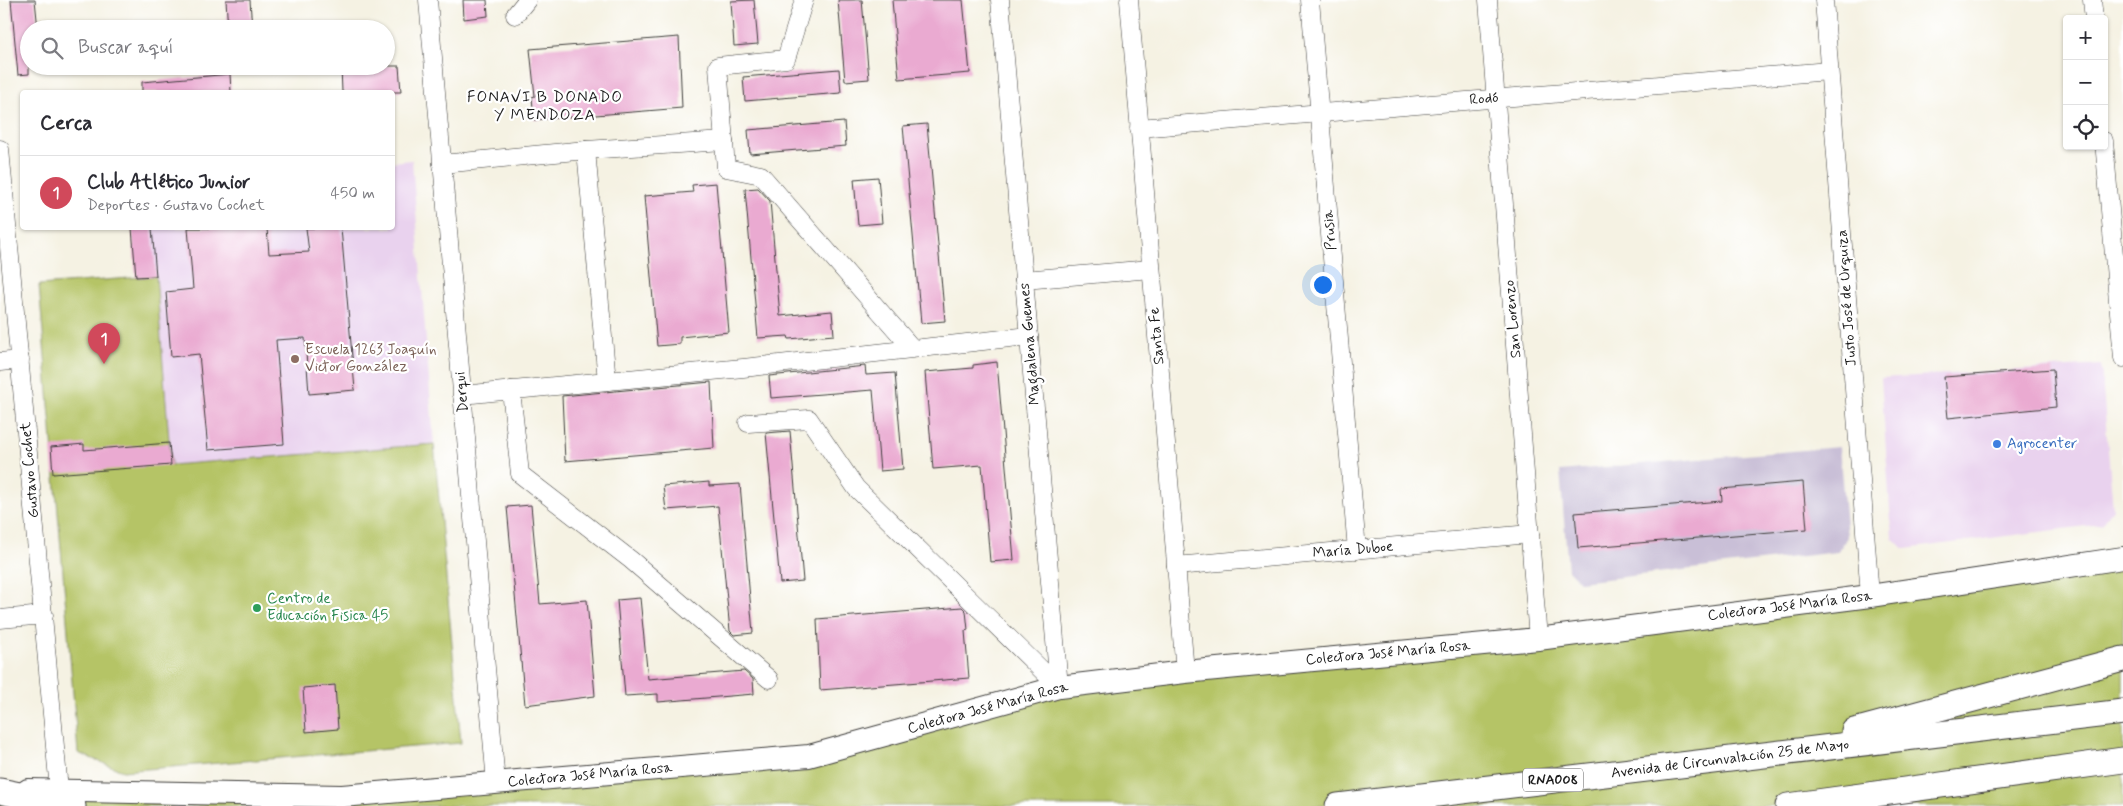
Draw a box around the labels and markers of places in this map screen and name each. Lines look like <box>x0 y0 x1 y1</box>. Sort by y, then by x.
pin: 1 <box>88 323 120 364</box>
place label: Escuela 1263 Joaquín Victor González <box>305 340 437 377</box>
marker: Escuela 1263 Joaquín Victor González <box>289 353 301 365</box>
place label: Agrocenter <box>2007 434 2077 454</box>
marker: Agrocenter <box>1991 438 2003 450</box>
place label: Centro de Educación Fisica 45 <box>267 589 388 626</box>
marker: Centro de Educación Fisica 45 <box>251 602 263 614</box>

